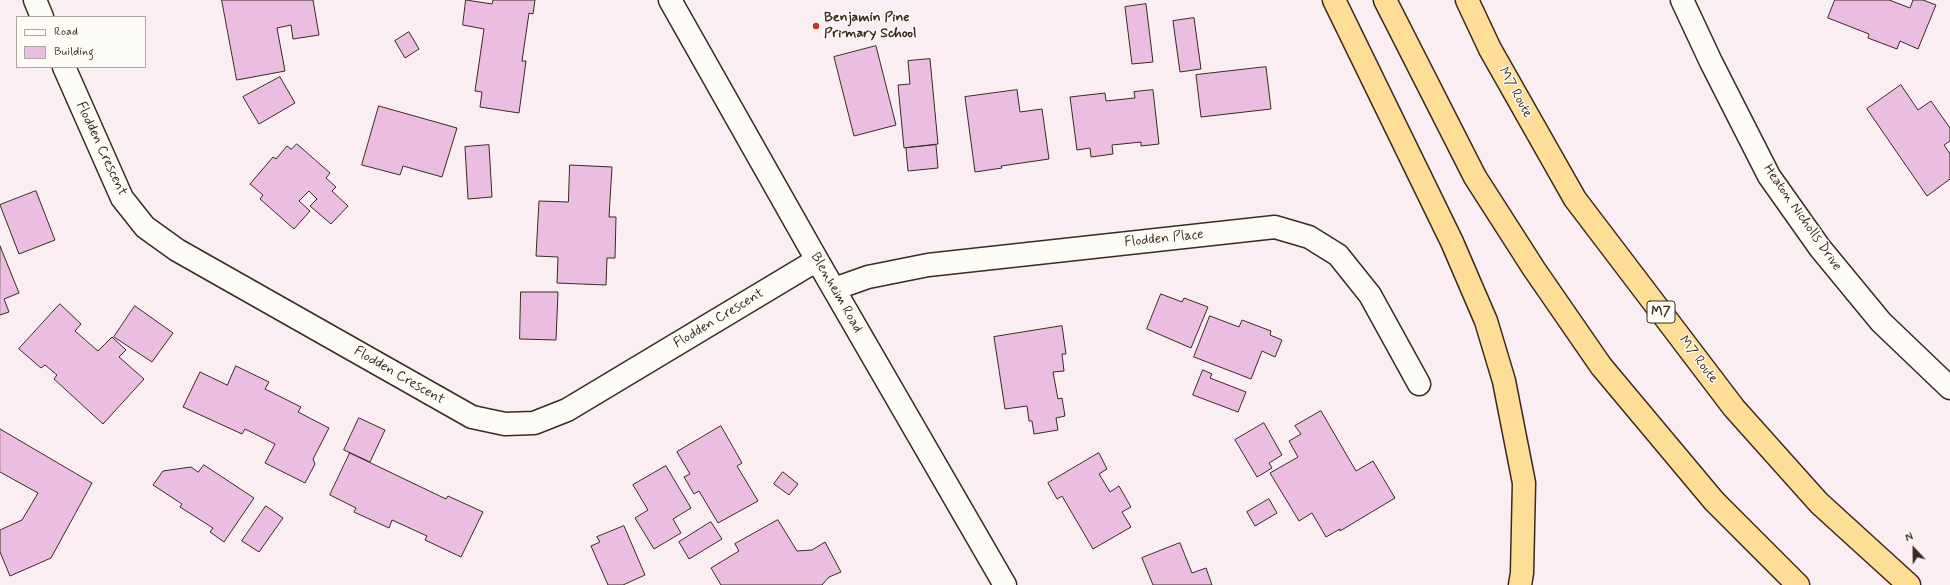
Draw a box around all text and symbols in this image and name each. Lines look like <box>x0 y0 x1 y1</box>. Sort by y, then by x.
place label: Benjamin Pine Primary School <box>824 10 916 42</box>
legend <box>16 16 146 68</box>
marker: Benjamin Pine Primary School <box>811 21 821 31</box>
text: Road <box>54 24 78 40</box>
text: Building <box>54 44 94 60</box>
street label: M7 Route <box>1494 65 1536 121</box>
street label: Flodden Crescent <box>72 99 130 199</box>
street label: Heaton Nicholls Drive <box>1759 162 1845 274</box>
street label: Flodden Place <box>1124 227 1204 251</box>
street label: Blenheim Road <box>806 250 866 336</box>
street label: Flodden Crescent <box>671 285 767 353</box>
road number: M7 <box>1647 301 1675 323</box>
street label: M7 Route <box>1675 333 1721 387</box>
street label: Flodden Crescent <box>351 343 447 409</box>
north arrow <box>1894 529 1934 569</box>
text: N <box>1903 530 1916 546</box>

